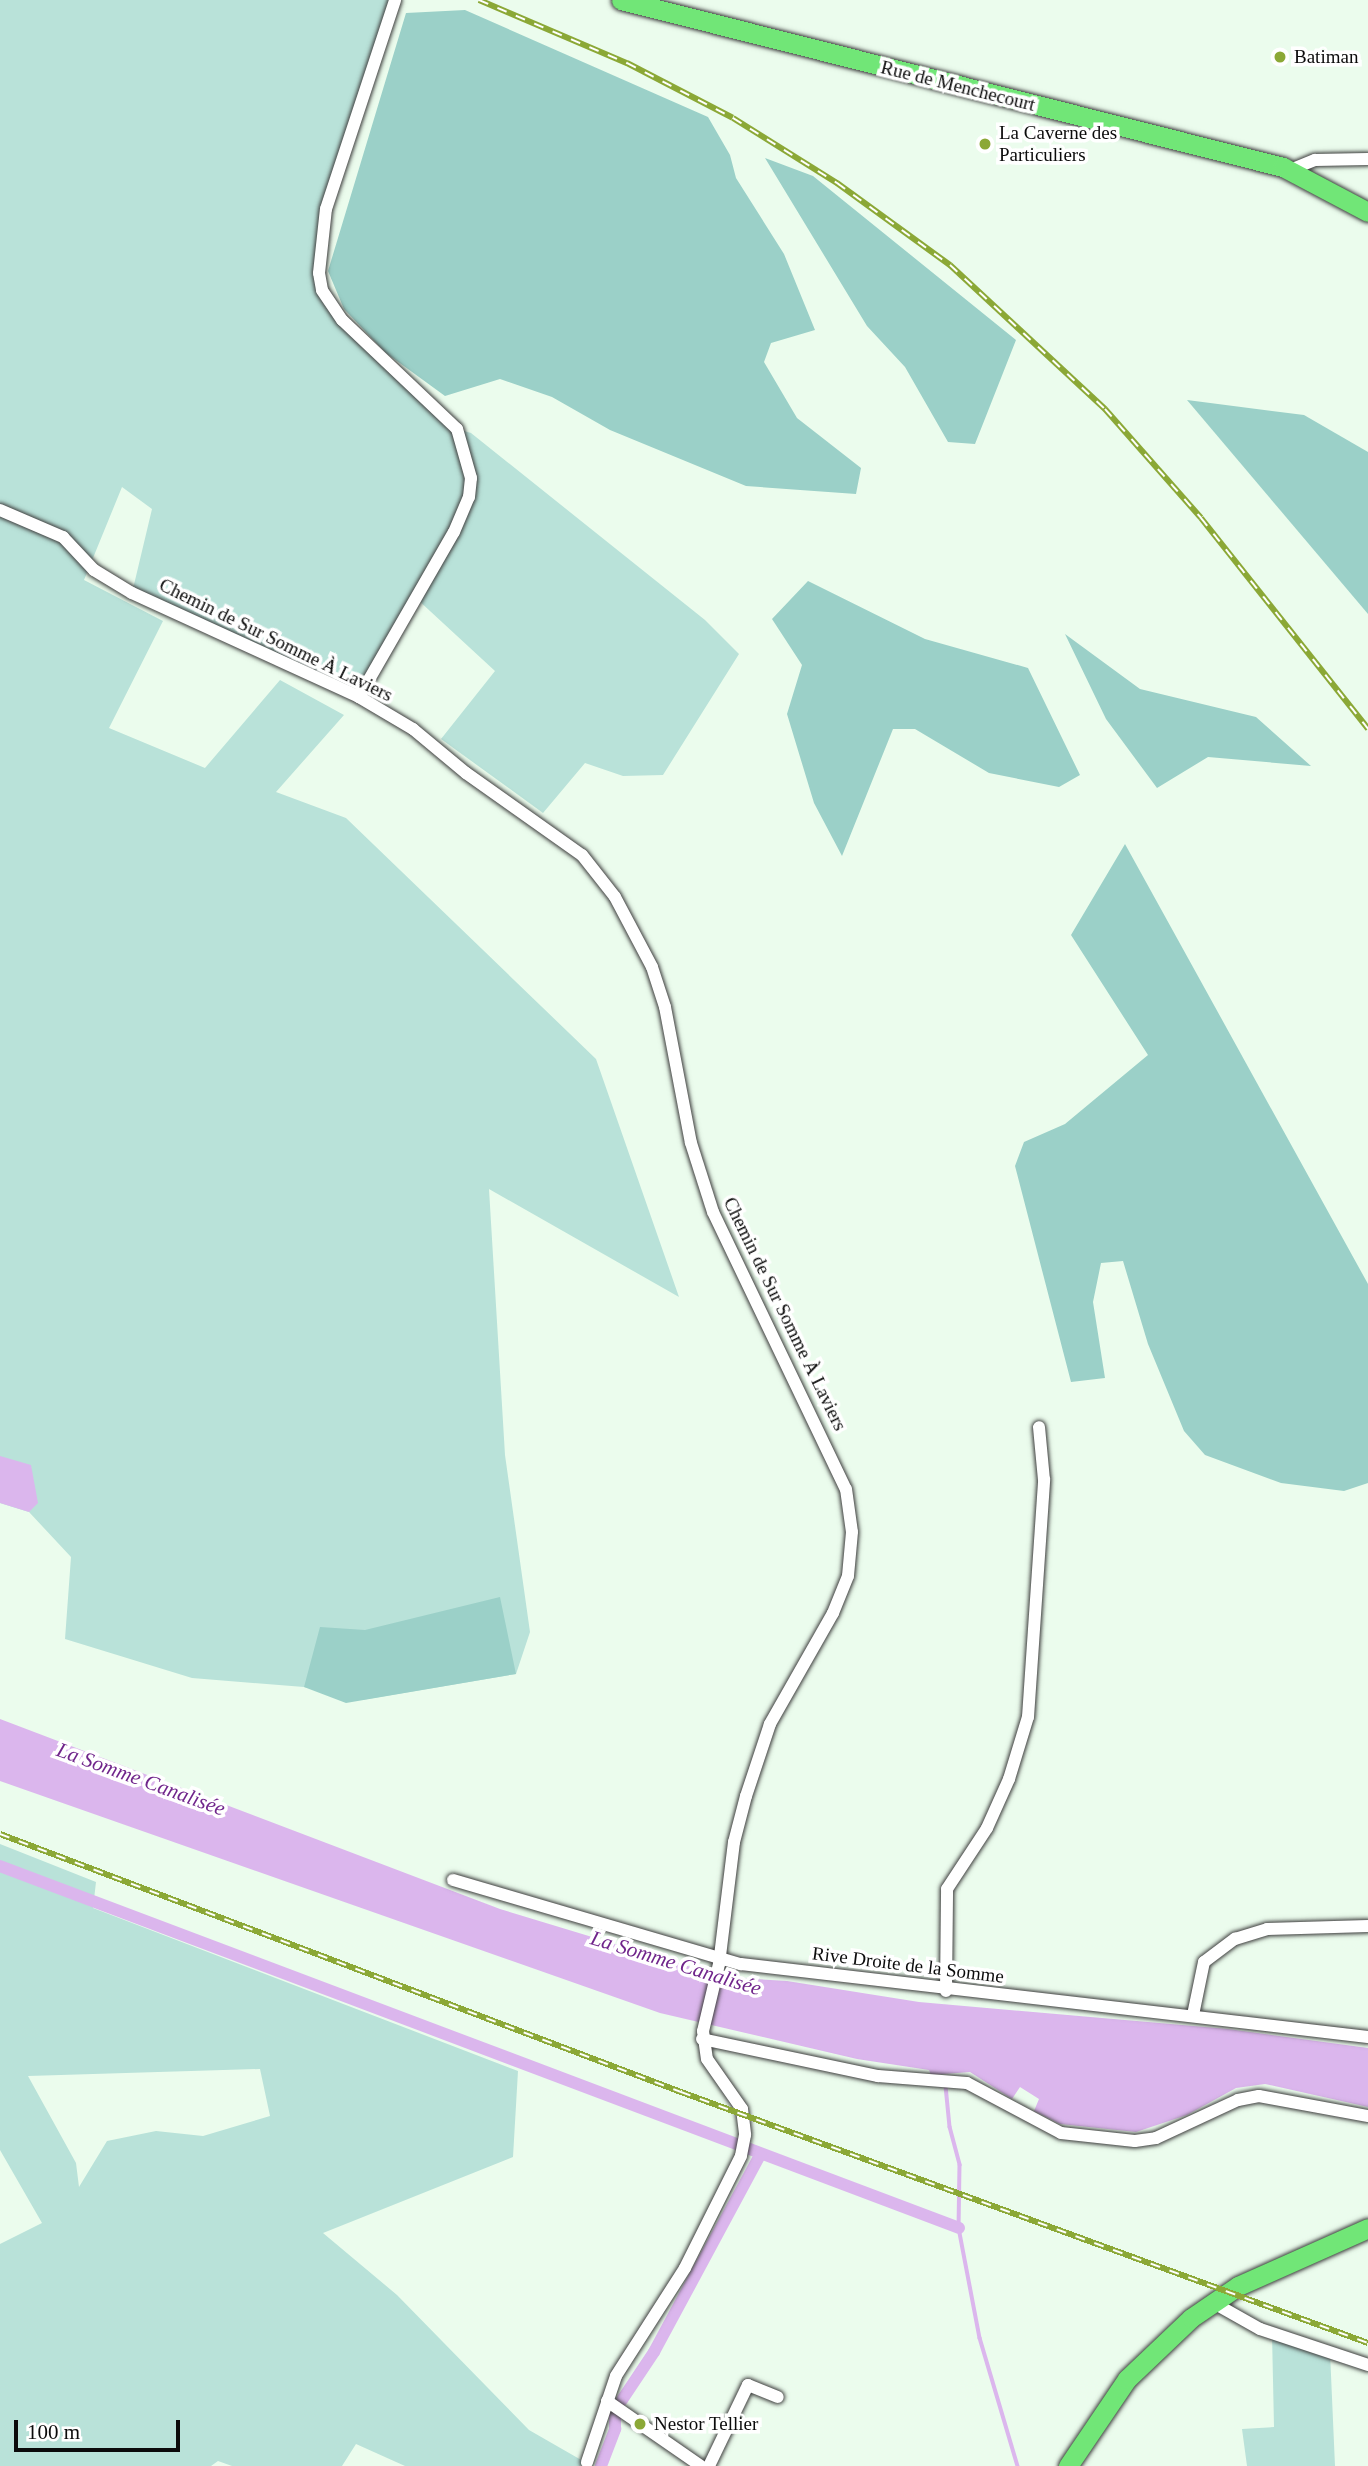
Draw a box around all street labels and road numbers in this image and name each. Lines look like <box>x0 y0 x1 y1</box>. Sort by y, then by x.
street label: Rue de Menchecourt <box>878 56 1038 116</box>
street label: Chemin de Sur Somme À Laviers <box>156 573 396 707</box>
street label: Chemin de Sur Somme À Laviers <box>718 1194 852 1434</box>
street label: Rive Droite de la Somme <box>811 1942 1005 1988</box>

